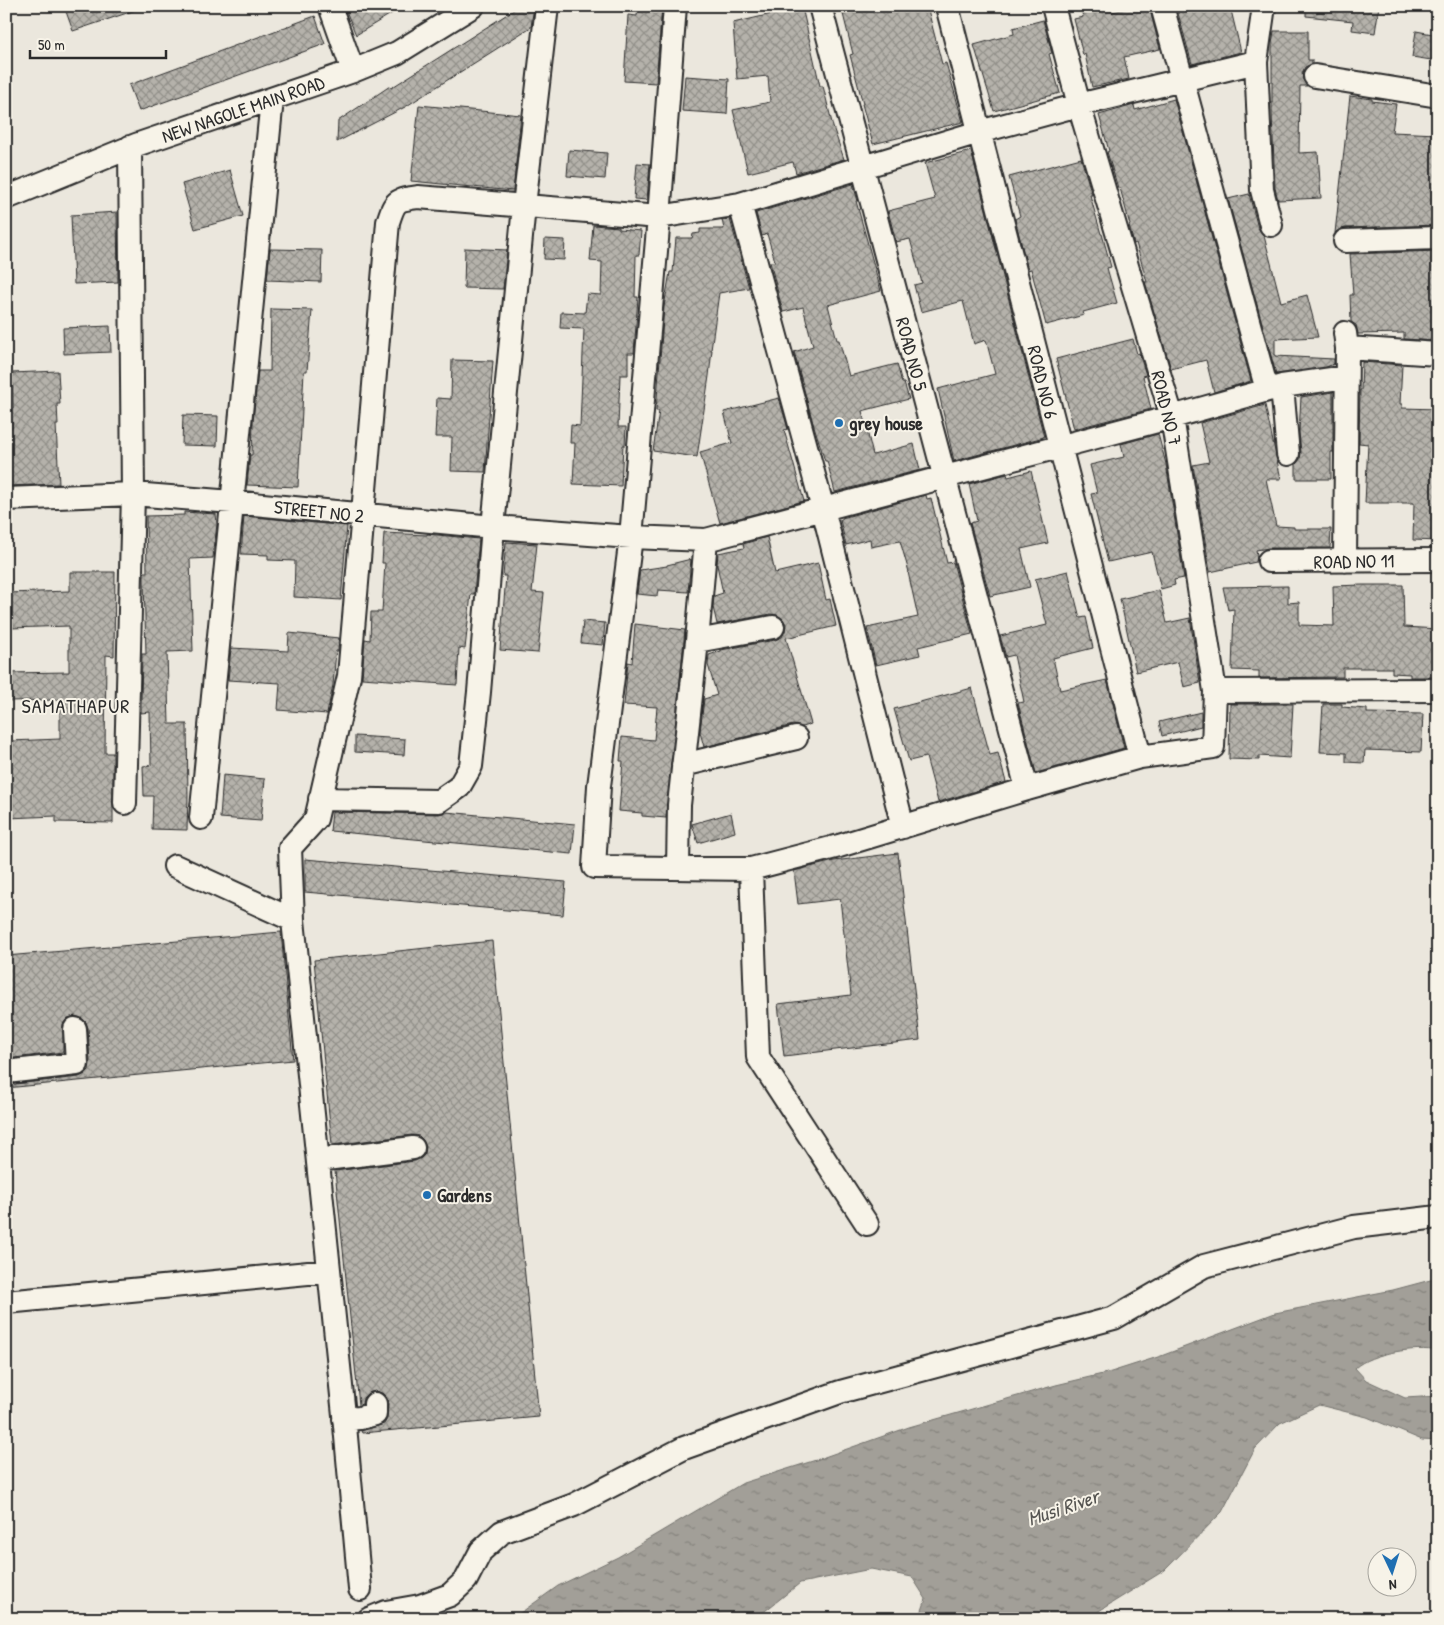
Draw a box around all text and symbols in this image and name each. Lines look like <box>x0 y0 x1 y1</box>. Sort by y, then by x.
scale bar <box>30 28 166 60</box>
text: 50 m <box>38 34 65 55</box>
street label: NEW NAGOLE MAIN ROAD <box>158 69 328 149</box>
street label: ROAD NO 5 <box>890 314 934 394</box>
street label: ROAD NO 6 <box>1021 343 1065 421</box>
street label: ROAD NO 7 <box>1145 368 1189 448</box>
place label: grey house <box>849 410 923 437</box>
marker: grey house <box>833 417 845 429</box>
street label: STREET NO 2 <box>273 493 365 529</box>
street label: ROAD NO 11 <box>1313 547 1395 575</box>
district label: SAMATHAPUR <box>22 692 130 719</box>
place label: Gardens <box>437 1182 492 1208</box>
marker: Gardens <box>421 1189 433 1201</box>
water label: Musi River <box>1024 1481 1105 1532</box>
north arrow <box>1366 1548 1416 1598</box>
text: N <box>1388 1576 1397 1595</box>

